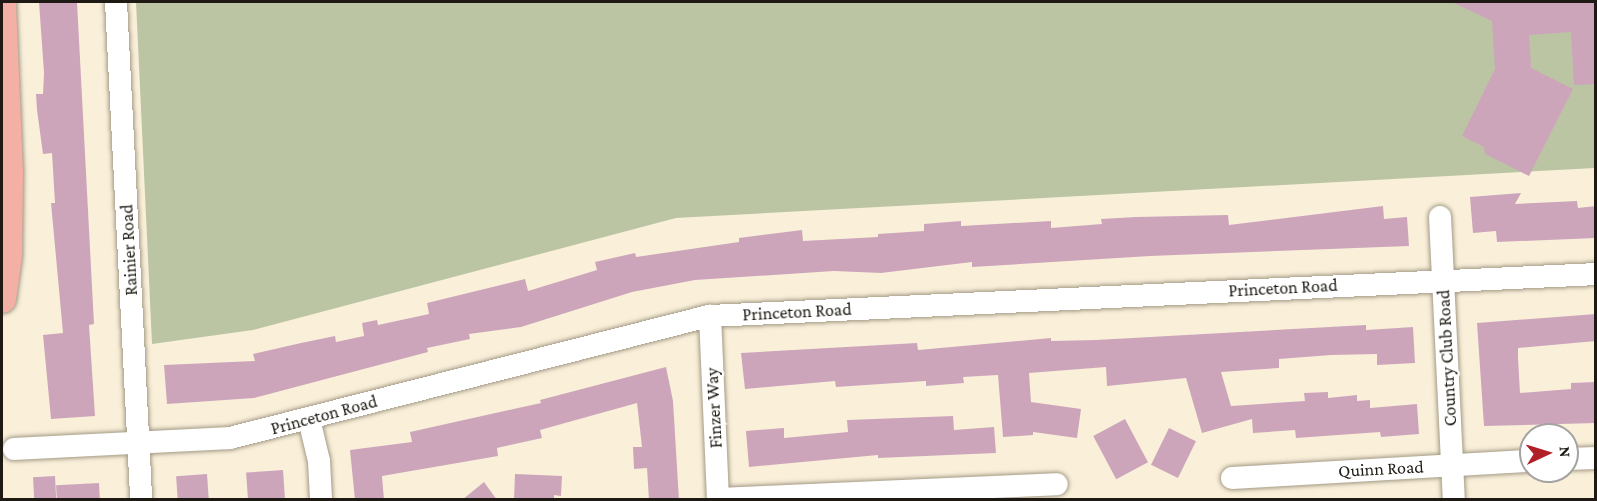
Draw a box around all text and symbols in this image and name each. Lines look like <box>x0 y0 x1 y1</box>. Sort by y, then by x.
street label: Rainier Road <box>116 204 142 296</box>
street label: Princeton Road <box>1228 274 1338 302</box>
street label: Country Club Road <box>1433 289 1461 427</box>
street label: Princeton Road <box>742 298 852 326</box>
street label: Finzer Way <box>701 367 727 449</box>
street label: Princeton Road <box>268 390 380 440</box>
north arrow <box>1519 423 1579 483</box>
text: N <box>1557 446 1574 458</box>
street label: Quinn Road <box>1338 456 1424 482</box>

